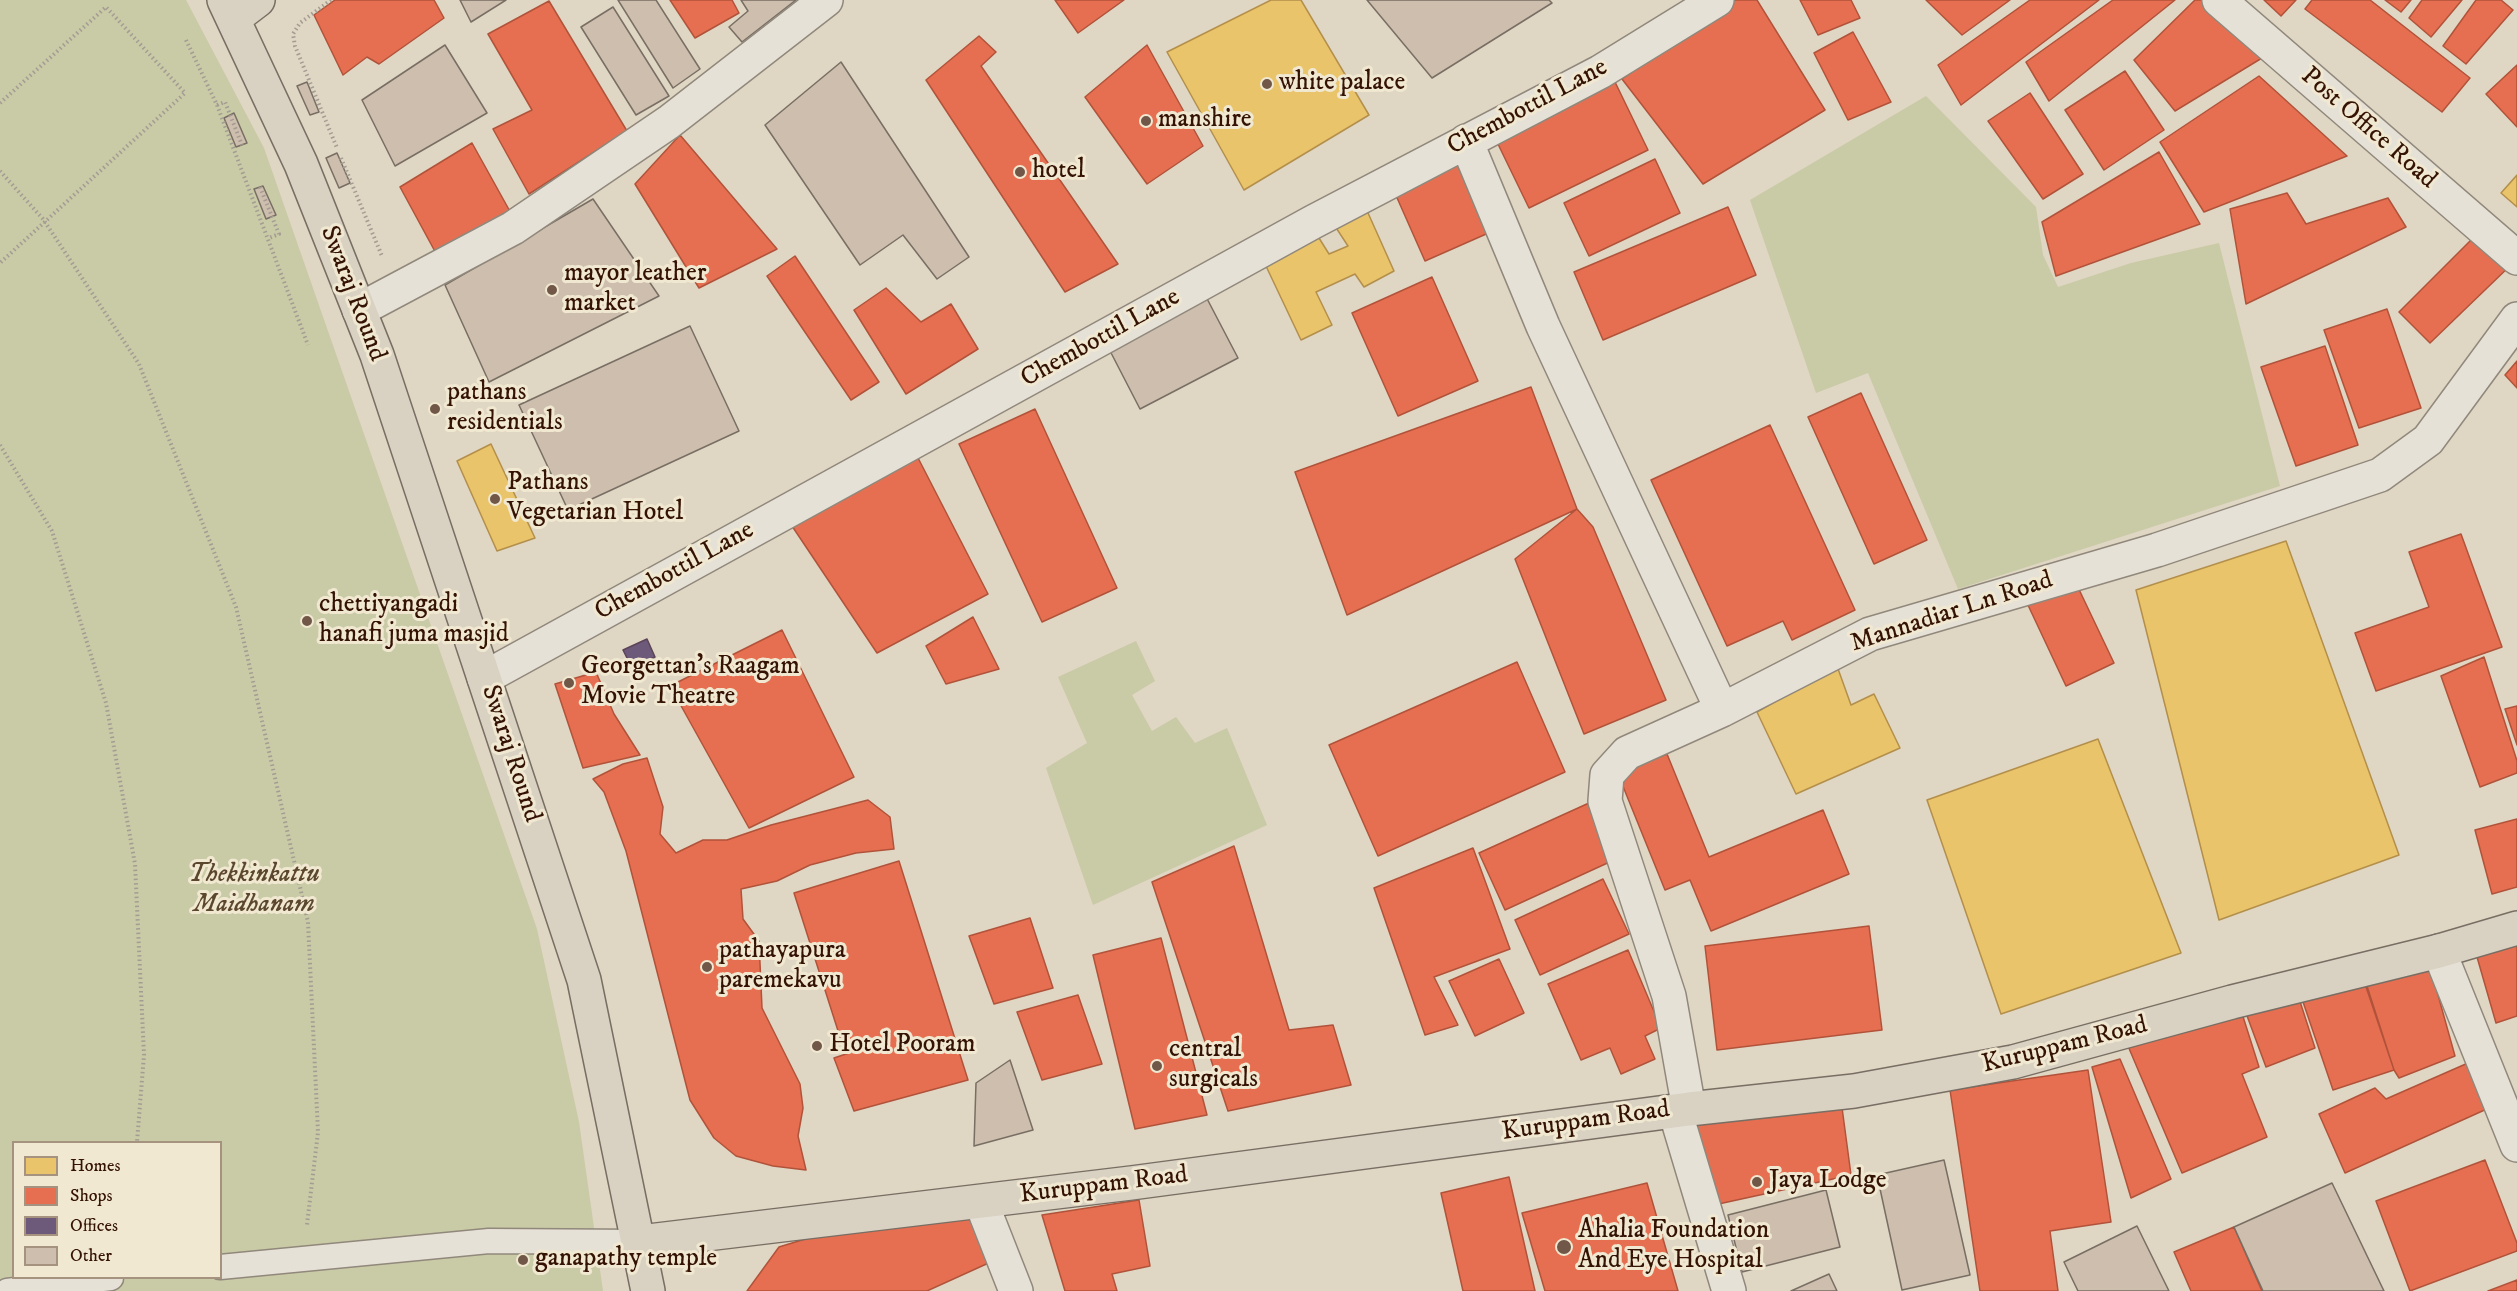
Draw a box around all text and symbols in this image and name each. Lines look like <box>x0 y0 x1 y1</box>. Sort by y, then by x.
street label: Chembottil Lane <box>1443 53 1613 163</box>
street label: Post Office Road <box>2294 61 2442 197</box>
place label: white palace <box>1279 68 1405 100</box>
marker: white palace <box>1260 77 1274 91</box>
place label: manshire <box>1158 105 1252 137</box>
marker: manshire <box>1139 114 1153 128</box>
place label: hotel <box>1032 156 1085 188</box>
marker: hotel <box>1013 165 1027 179</box>
street label: Swaraj Round <box>312 222 392 366</box>
place label: mayor leather market <box>564 259 706 320</box>
marker: mayor leather market <box>545 283 559 297</box>
street label: Chembottil Lane <box>1016 283 1186 395</box>
place label: pathans residentials <box>447 378 563 440</box>
marker: pathans residentials <box>428 402 442 416</box>
place label: Pathans Vegetarian Hotel <box>507 468 683 530</box>
marker: Pathans Vegetarian Hotel <box>488 492 502 506</box>
street label: Chembottil Lane <box>590 516 760 628</box>
street label: Mannadiar Ln Road <box>1847 566 2057 660</box>
place label: chettiyangadi hanafi juma masjid <box>319 590 509 652</box>
marker: chettiyangadi hanafi juma masjid <box>300 614 314 628</box>
place label: Georgettan's Raagam Movie Theatre <box>581 652 800 714</box>
marker: Georgettan's Raagam Movie Theatre <box>562 676 576 690</box>
street label: Swaraj Round <box>473 681 547 827</box>
park label: Thekkinkattu Maidhanam <box>188 860 320 922</box>
place label: pathayapura paremekavu <box>719 936 846 998</box>
marker: pathayapura paremekavu <box>700 960 714 974</box>
street label: Kuruppam Road <box>1979 1010 2151 1082</box>
place label: Hotel Pooram <box>829 1030 976 1062</box>
place label: central surgicals <box>1169 1035 1258 1096</box>
marker: Hotel Pooram <box>810 1039 824 1053</box>
marker: central surgicals <box>1150 1059 1164 1073</box>
street label: Kuruppam Road <box>1500 1095 1672 1149</box>
legend <box>12 1141 222 1279</box>
text: Homes <box>70 1155 121 1177</box>
street label: Kuruppam Road <box>1018 1160 1190 1212</box>
place label: Jaya Lodge <box>1769 1166 1886 1198</box>
marker: Jaya Lodge <box>1750 1175 1764 1189</box>
text: Shops <box>70 1185 113 1207</box>
text: Offices <box>70 1215 118 1237</box>
place label: Ahalia Foundation And Eye Hospital <box>1578 1216 1769 1278</box>
marker: Ahalia Foundation And Eye Hospital <box>1555 1238 1573 1256</box>
place label: ganapathy temple <box>535 1244 717 1276</box>
text: Other <box>70 1245 112 1267</box>
marker: ganapathy temple <box>516 1253 530 1267</box>

